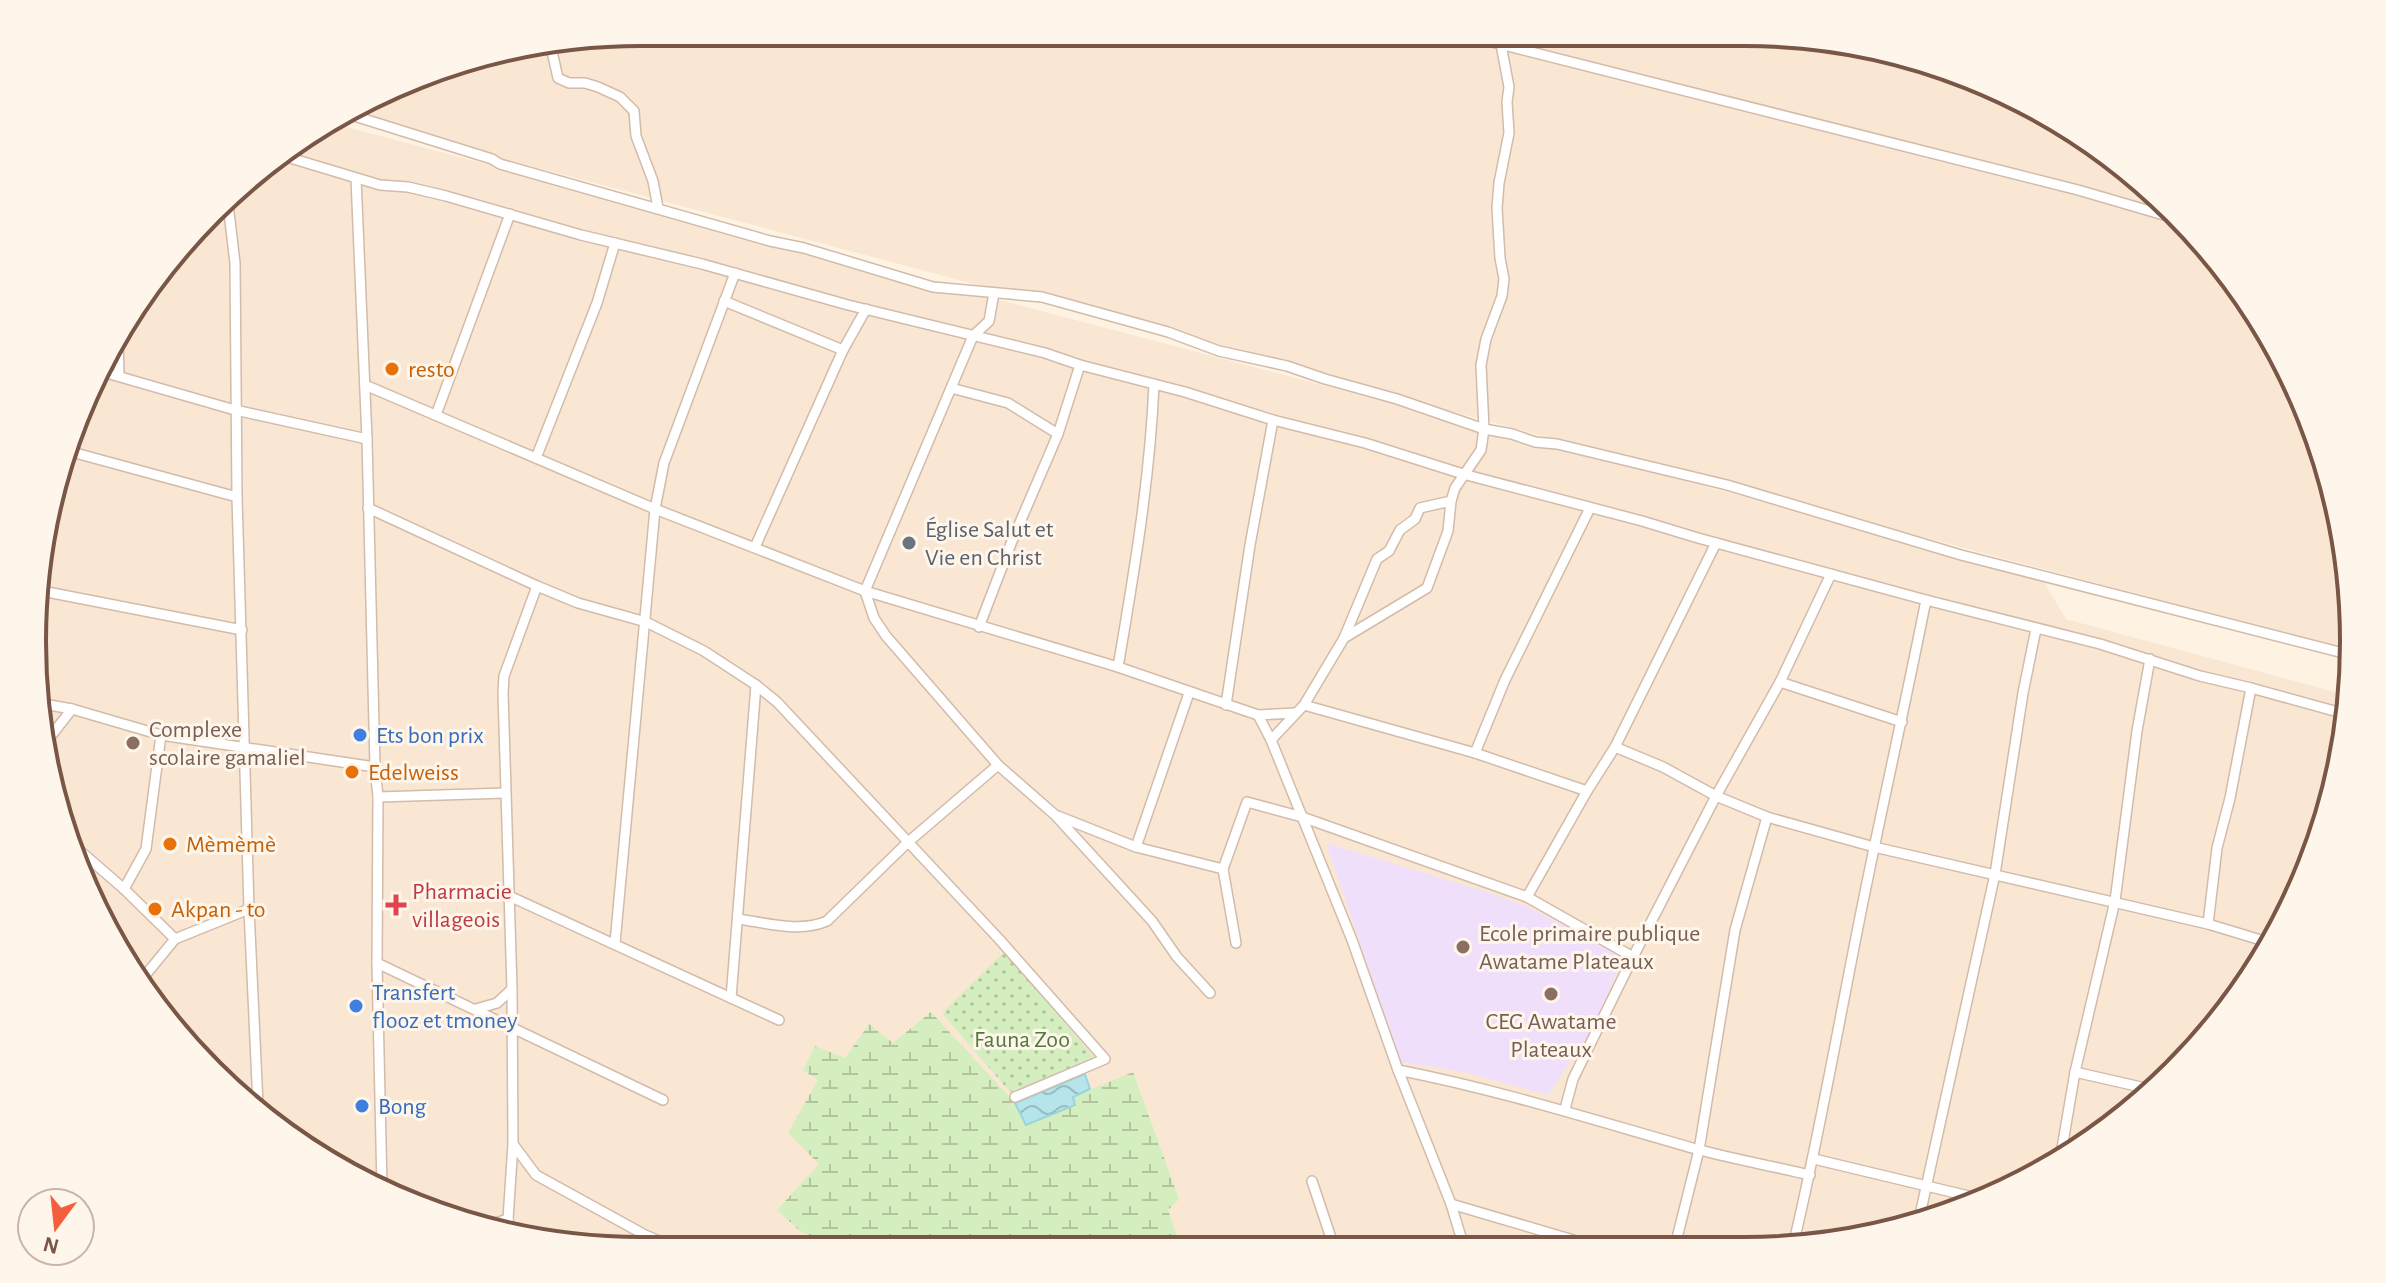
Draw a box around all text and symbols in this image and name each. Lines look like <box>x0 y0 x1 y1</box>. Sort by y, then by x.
place label: resto <box>408 358 455 382</box>
marker: resto <box>383 360 401 378</box>
place label: Église Salut et Vie en Christ <box>925 516 1054 570</box>
marker: Église Salut et Vie en Christ <box>900 534 918 552</box>
place label: Complexe scolaire gamaliel <box>149 718 306 770</box>
place label: Ets bon prix <box>376 724 484 748</box>
marker: Ets bon prix <box>351 726 369 744</box>
marker: Complexe scolaire gamaliel <box>124 734 142 752</box>
place label: Edelweiss <box>368 761 459 785</box>
marker: Edelweiss <box>343 763 361 781</box>
place label: Mèmèmè <box>186 833 276 857</box>
marker: Mèmèmè <box>161 835 179 853</box>
place label: Pharmacie villageois <box>412 880 512 932</box>
marker: Pharmacie villageois <box>387 896 405 914</box>
place label: Akpan - to <box>171 898 266 922</box>
marker: Akpan - to <box>146 900 164 918</box>
place label: Ecole primaire publique Awatame Plateaux <box>1479 922 1700 974</box>
marker: Ecole primaire publique Awatame Plateaux <box>1454 938 1472 956</box>
place label: Transfert flooz et tmoney <box>372 981 518 1033</box>
marker: CEG Awatame Plateaux <box>1542 985 1560 1003</box>
marker: Transfert flooz et tmoney <box>347 997 365 1015</box>
place label: CEG Awatame Plateaux <box>1485 1010 1617 1062</box>
park label: Fauna Zoo <box>974 1028 1070 1052</box>
place label: Bong <box>378 1095 427 1119</box>
marker: Bong <box>353 1097 371 1115</box>
north arrow <box>16 1187 96 1267</box>
text: N <box>41 1233 61 1258</box>

